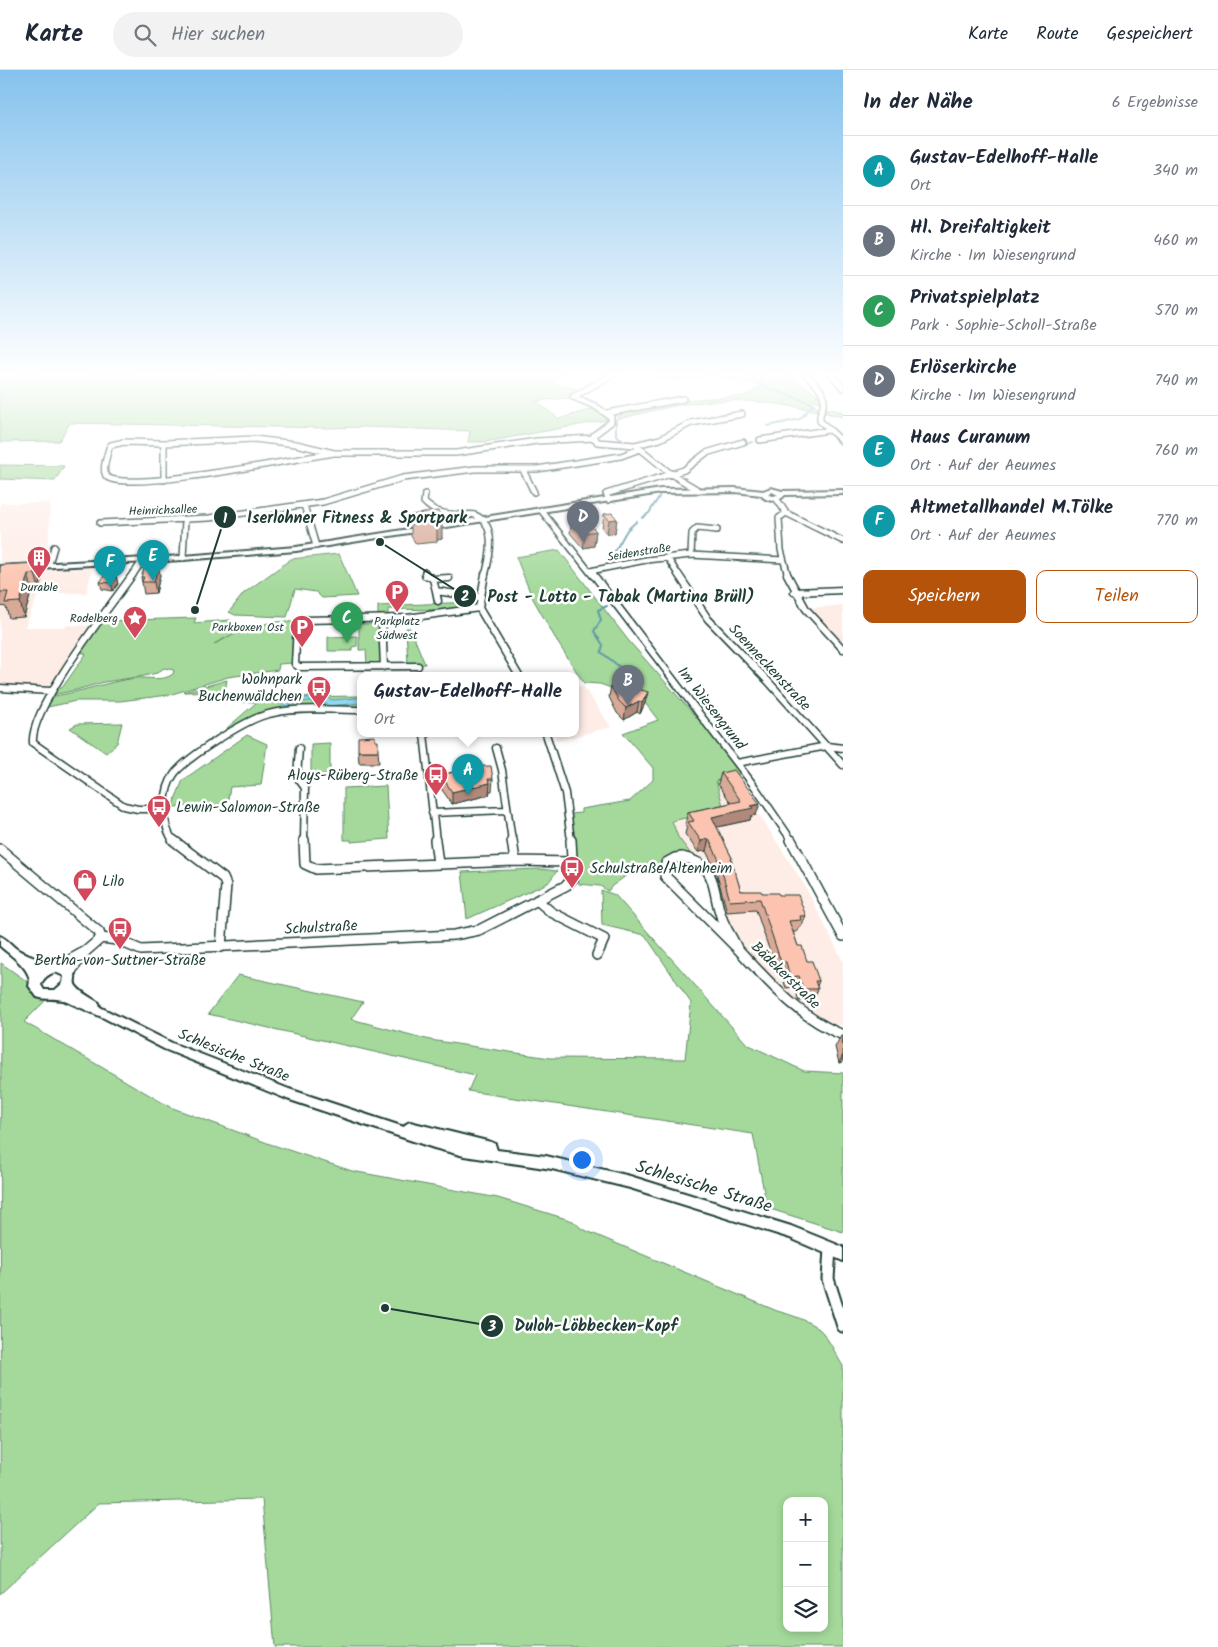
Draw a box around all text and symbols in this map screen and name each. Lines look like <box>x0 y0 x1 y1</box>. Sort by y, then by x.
search box <box>113 12 463 57</box>
text: Karte <box>25 15 83 54</box>
text: Hier suchen <box>171 20 265 50</box>
text: Karte <box>968 20 1008 49</box>
text: Route <box>1036 20 1079 49</box>
text: Gespeichert <box>1107 20 1193 49</box>
icon: search <box>131 21 159 49</box>
text: In der Nähe <box>863 86 973 119</box>
text: 6 Ergebnisse <box>1112 90 1198 115</box>
text: Gustav-Edelhoff-Halle <box>910 143 1098 173</box>
text: A <box>874 158 884 183</box>
text: 340 m <box>1153 158 1198 183</box>
text: Ort <box>910 173 931 198</box>
text: Hl. Dreifaltigkeit <box>910 213 1051 243</box>
text: B <box>874 228 884 253</box>
text: 460 m <box>1153 228 1198 253</box>
text: Kirche · Im Wiesengrund <box>910 243 1075 268</box>
text: Privatspielplatz <box>910 283 1040 313</box>
text: C <box>874 298 884 323</box>
text: 570 m <box>1155 298 1198 323</box>
text: Park · Sophie-Scholl-Straße <box>910 313 1097 338</box>
text: Erlöserkirche <box>910 353 1016 383</box>
text: D <box>874 368 884 393</box>
text: 740 m <box>1155 368 1198 393</box>
text: Kirche · Im Wiesengrund <box>910 383 1075 408</box>
text: Haus Curanum <box>910 423 1030 453</box>
text: E <box>875 438 883 463</box>
text: 760 m <box>1155 438 1198 463</box>
text: Ort · Auf der Aeumes <box>910 453 1056 478</box>
text: Altmetallhandel M.Tölke <box>910 493 1113 523</box>
street label: Heinrichsallee <box>128 500 198 521</box>
pin: D <box>567 501 599 542</box>
callout: Iserlohner Fitness & Sportpark <box>212 502 477 533</box>
text: Iserlohner Fitness & Sportpark <box>247 506 468 531</box>
text: 1 <box>223 507 228 531</box>
text: F <box>875 508 883 533</box>
text: 770 m <box>1156 508 1198 533</box>
text: Ort · Auf der Aeumes <box>910 523 1056 548</box>
street label: Seidenstraße <box>606 538 673 567</box>
pin: E <box>137 540 169 581</box>
building icon: Durable <box>26 545 52 579</box>
pin: F <box>94 546 126 587</box>
button: Speichern <box>863 570 1026 623</box>
button: Teilen <box>1036 570 1198 623</box>
place label: Durable <box>20 578 58 597</box>
parking icon: Parkplatz Südwest <box>384 579 410 613</box>
callout: Post - Lotto - Tabak (Martina Brüll) <box>452 581 764 612</box>
text: 2 <box>461 585 470 609</box>
text: Post - Lotto - Tabak (Martina Brüll) <box>488 585 755 610</box>
pin: C <box>331 602 363 643</box>
place icon: Rodelberg <box>122 605 148 639</box>
place label: Rodelberg <box>70 609 118 628</box>
place label: Parkplatz Südwest <box>374 612 420 645</box>
parking icon: Parkboxen Ost <box>289 614 315 648</box>
place label: Parkboxen Ost <box>212 618 284 637</box>
street label: Soenneckenstraße <box>722 618 817 717</box>
street label: Im Wiesengrund <box>671 662 752 756</box>
pin: B <box>612 665 644 706</box>
place label: Wohnpark Buchenwäldchen <box>198 668 303 709</box>
popup <box>357 672 579 737</box>
bus stop icon: Wohnpark Buchenwäldchen <box>306 675 332 709</box>
text: Gustav-Edelhoff-Halle <box>374 677 562 707</box>
text: Ort <box>374 707 395 732</box>
pin: A <box>452 754 484 795</box>
bus stop icon: Aloys-Rüberg-Straße <box>423 762 449 796</box>
place label: Aloys-Rüberg-Straße <box>287 764 418 788</box>
bus stop icon: Lewin-Salomon-Straße <box>146 794 172 828</box>
place label: Lewin-Salomon-Straße <box>176 796 320 820</box>
bus stop icon: Schulstraße/Altenheim <box>559 855 585 889</box>
place label: Schulstraße/Altenheim <box>590 857 732 881</box>
shop icon: Lilo <box>72 868 98 902</box>
place label: Lilo <box>102 870 124 894</box>
street label: Schulstraße <box>284 914 359 942</box>
bus stop icon: Bertha-von-Suttner-Straße <box>107 916 133 950</box>
street label: Bädekerstraße <box>745 936 826 1016</box>
place label: Bertha-von-Suttner-Straße <box>34 949 206 973</box>
street label: Schlesische Straße <box>174 1023 293 1089</box>
your location <box>569 1147 595 1173</box>
street label: Schlesische Straße <box>631 1153 776 1222</box>
callout: Duloh-Löbbecken-Kopf <box>480 1310 687 1341</box>
text: Duloh-Löbbecken-Kopf <box>515 1314 679 1339</box>
text: 3 <box>487 1315 496 1339</box>
map controls <box>783 1497 828 1632</box>
button: + <box>783 1497 828 1542</box>
button: − <box>783 1542 828 1587</box>
button: layers <box>783 1587 828 1632</box>

